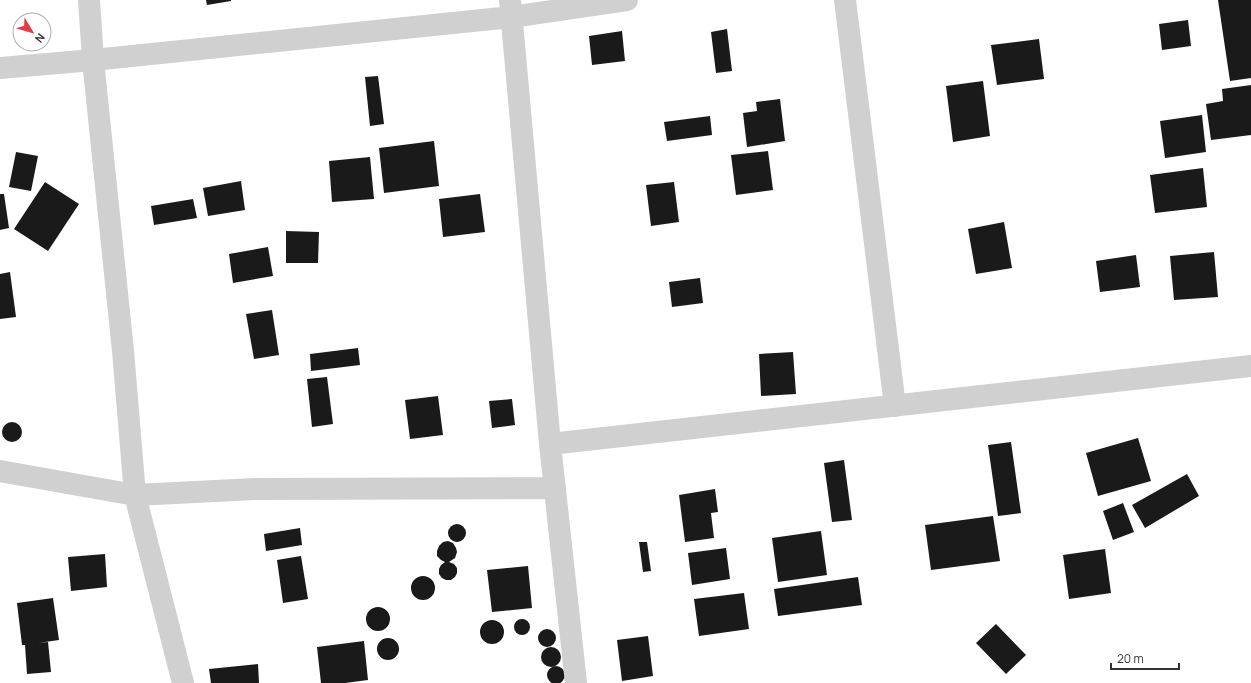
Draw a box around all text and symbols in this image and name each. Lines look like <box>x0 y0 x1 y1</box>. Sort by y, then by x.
north arrow <box>12 12 52 52</box>
text: N <box>32 31 49 46</box>
scale bar <box>1111 645 1179 671</box>
text: 20 m <box>1117 650 1144 667</box>

